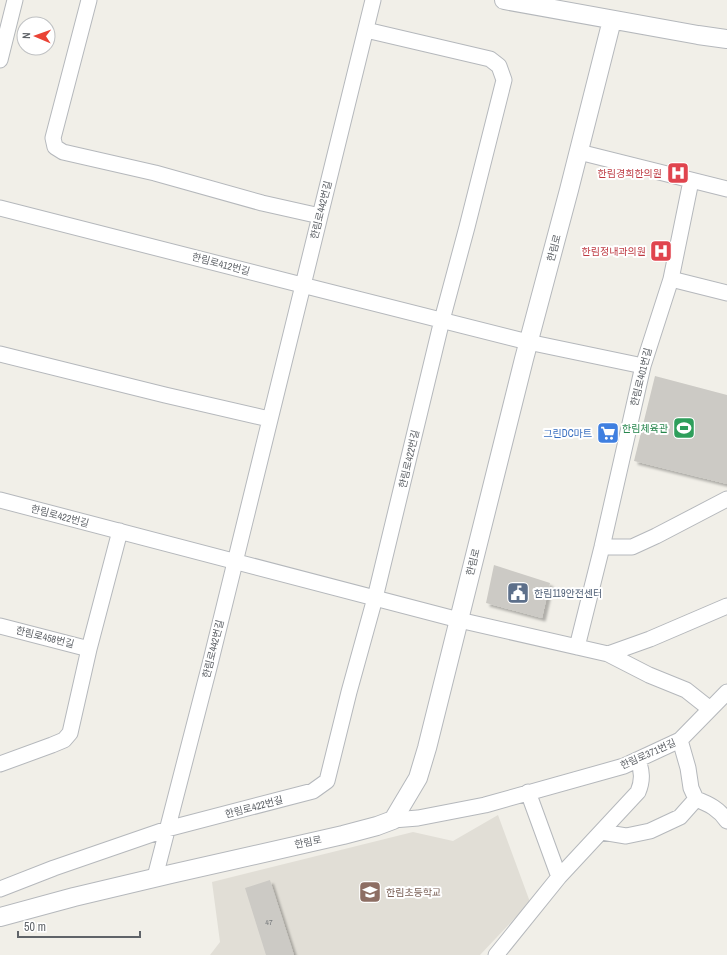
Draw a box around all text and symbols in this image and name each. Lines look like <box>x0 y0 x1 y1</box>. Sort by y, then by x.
north arrow <box>16 16 56 56</box>
text: N <box>19 32 33 39</box>
hospital icon: 한림경희한의원 <box>665 160 691 186</box>
place label: 한림경희한의원 <box>598 167 662 180</box>
street label: 한림로442번길 <box>307 179 335 241</box>
street label: 한림로 <box>544 233 564 263</box>
hospital icon: 한림정내과의원 <box>648 238 674 264</box>
place label: 한림정내과의원 <box>582 245 646 258</box>
street label: 한림로412번길 <box>190 250 252 278</box>
street label: 한림로401번길 <box>627 346 655 408</box>
sports icon: 한림체육관 <box>671 415 697 441</box>
supermarket icon: 그린DC마트 <box>595 420 621 446</box>
place label: 한림체육관 <box>622 422 669 435</box>
place label: 그린DC마트 <box>543 427 592 440</box>
street label: 한림로422번길 <box>396 428 422 490</box>
street label: 한림로422번길 <box>29 502 91 530</box>
street label: 한림로 <box>463 547 483 577</box>
public building icon: 한림119안전센터 <box>505 580 531 606</box>
place label: 한림119안전센터 <box>534 587 602 600</box>
street label: 한림로442번길 <box>199 618 227 680</box>
street label: 한림로458번길 <box>14 623 76 651</box>
street label: 한림로371번길 <box>618 736 678 772</box>
street label: 한림로422번길 <box>223 793 285 821</box>
street label: 한림로 <box>293 833 323 851</box>
school or university icon: 한림초등학교 <box>357 879 383 905</box>
place label: 한림초등학교 <box>386 886 441 899</box>
scale bar <box>18 913 140 939</box>
house number: 47 <box>265 917 273 927</box>
text: 50 m <box>24 919 46 935</box>

